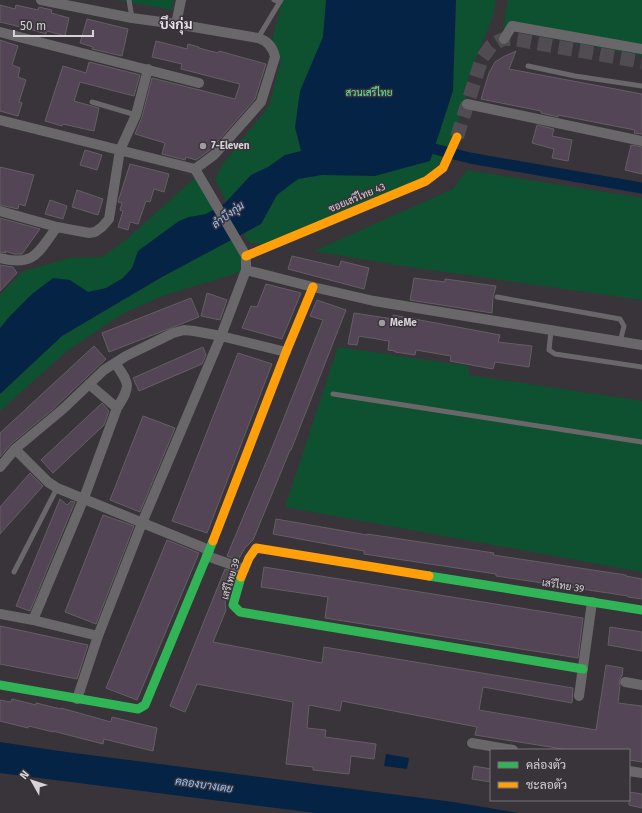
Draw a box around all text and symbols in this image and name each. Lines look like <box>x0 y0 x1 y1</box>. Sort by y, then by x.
scale bar <box>14 12 93 38</box>
district label: บึงกุ่ม <box>159 15 193 35</box>
text: 50 m <box>20 19 46 33</box>
park label: สวนเสรีไทย <box>345 86 393 99</box>
place label: 7-Eleven <box>211 140 250 152</box>
marker: 7-Eleven <box>198 141 208 151</box>
street label: ซอยเสรีไทย 43 <box>326 180 387 215</box>
water label: ลำบึงกุ่ม <box>209 198 248 233</box>
place label: MeMe <box>390 317 417 329</box>
marker: MeMe <box>377 318 387 328</box>
street label: เสรีไทย 39 <box>218 557 243 601</box>
street label: เสรีไทย 39 <box>541 576 585 595</box>
legend <box>490 749 630 801</box>
text: คล่องตัว <box>526 758 566 772</box>
north arrow <box>12 761 52 801</box>
text: N <box>17 768 32 782</box>
water label: คลองบางเตย <box>174 775 234 796</box>
text: ชะลอตัว <box>526 778 567 792</box>

